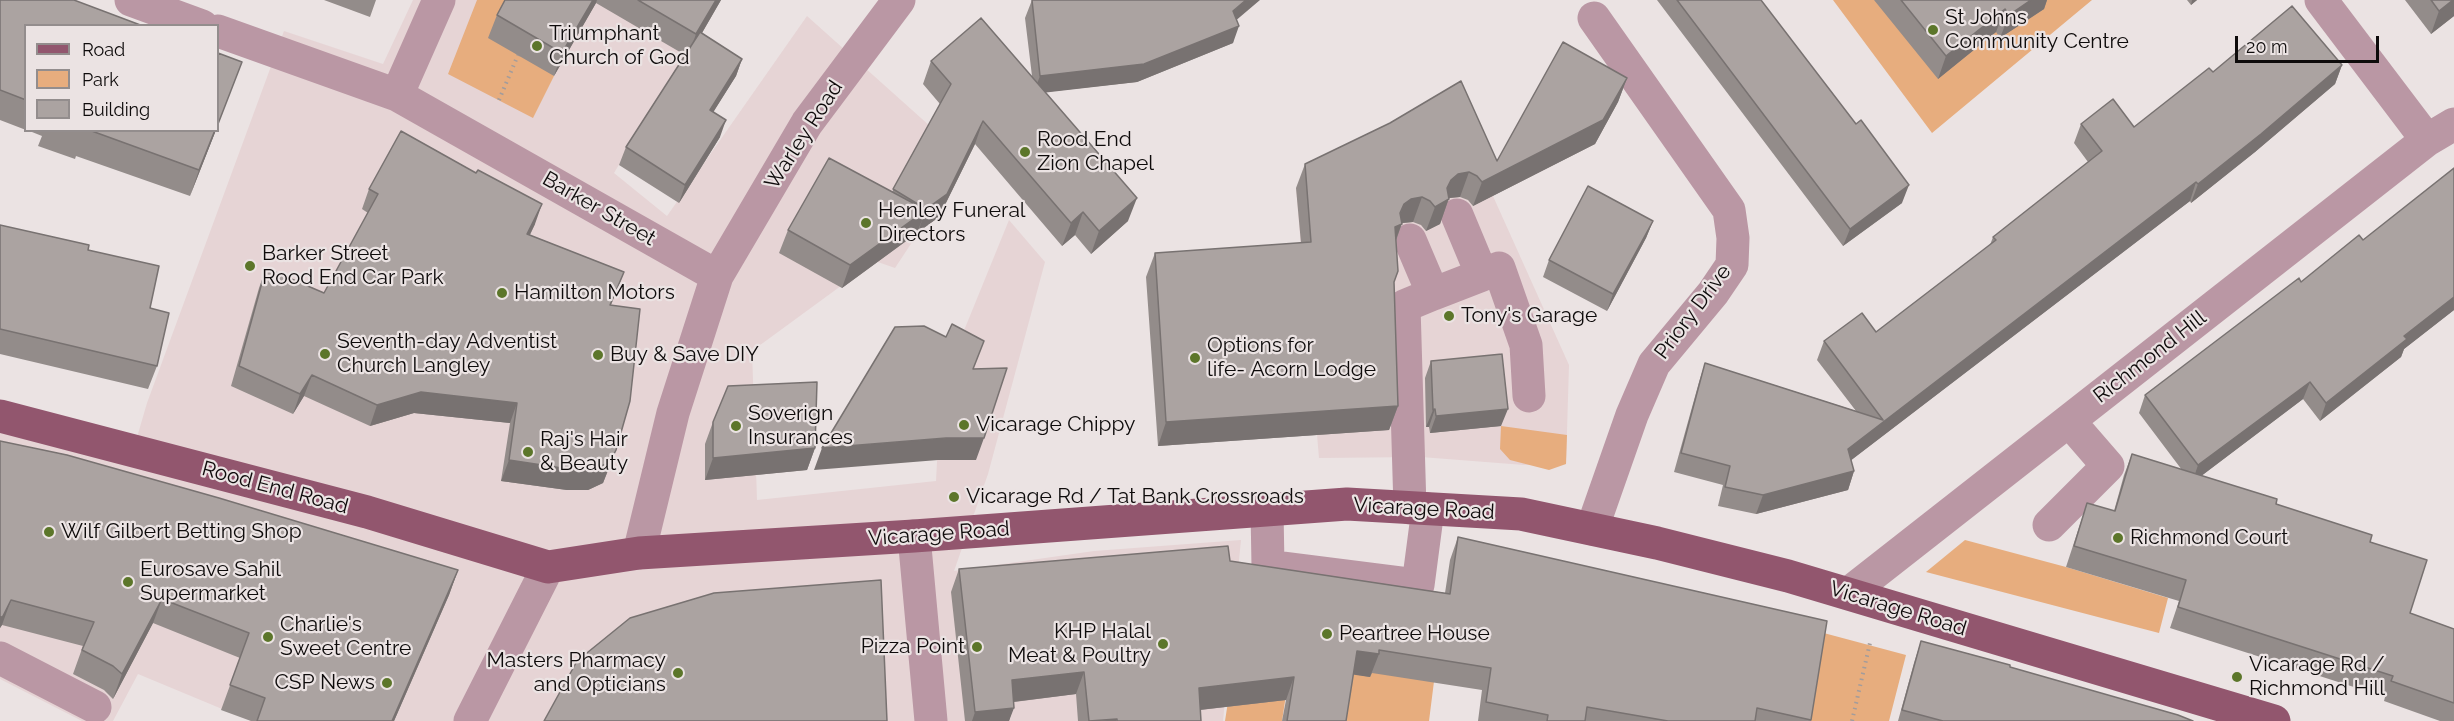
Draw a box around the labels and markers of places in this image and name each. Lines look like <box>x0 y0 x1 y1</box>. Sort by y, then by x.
place label: St Johns Community Centre <box>1945 5 2129 55</box>
place label: Triumphant Church of God <box>549 21 689 71</box>
marker: St Johns Community Centre <box>1926 23 1940 37</box>
marker: Triumphant Church of God <box>530 39 544 53</box>
place label: Rood End Zion Chapel <box>1037 127 1154 177</box>
marker: Rood End Zion Chapel <box>1018 145 1032 159</box>
place label: Henley Funeral Directors <box>878 198 1026 248</box>
marker: Henley Funeral Directors <box>859 216 873 230</box>
place label: Barker Street Rood End Car Park <box>262 241 444 291</box>
marker: Barker Street Rood End Car Park <box>243 259 257 273</box>
place label: Hamilton Motors <box>514 280 675 306</box>
marker: Hamilton Motors <box>495 286 509 300</box>
place label: Tony's Garage <box>1461 303 1597 329</box>
marker: Tony's Garage <box>1442 309 1456 323</box>
place label: Seventh-day Adventist Church Langley <box>337 329 557 379</box>
place label: Options for life- Acorn Lodge <box>1207 333 1376 383</box>
place label: Buy & Save DIY <box>610 342 759 368</box>
marker: Seventh-day Adventist Church Langley <box>318 347 332 361</box>
marker: Buy & Save DIY <box>591 348 605 362</box>
marker: Options for life- Acorn Lodge <box>1188 351 1202 365</box>
place label: Soverign Insurances <box>748 401 853 451</box>
place label: Vicarage Chippy <box>976 412 1135 438</box>
marker: Vicarage Chippy <box>957 418 971 432</box>
marker: Soverign Insurances <box>729 419 743 433</box>
place label: Raj's Hair & Beauty <box>540 427 628 477</box>
marker: Raj's Hair & Beauty <box>521 445 535 459</box>
place label: Vicarage Rd / Tat Bank Crossroads <box>966 484 1304 510</box>
marker: Vicarage Rd / Tat Bank Crossroads <box>947 490 961 504</box>
place label: Wilf Gilbert Betting Shop <box>61 519 302 545</box>
marker: Wilf Gilbert Betting Shop <box>42 525 56 539</box>
place label: Richmond Court <box>2130 525 2288 551</box>
marker: Richmond Court <box>2111 531 2125 545</box>
place label: Eurosave Sahil Supermarket <box>140 557 281 607</box>
marker: Eurosave Sahil Supermarket <box>121 575 135 589</box>
place label: Charlie's Sweet Centre <box>280 612 411 662</box>
place label: KHP Halal Meat & Poultry <box>1008 619 1151 669</box>
place label: Peartree House <box>1339 621 1490 647</box>
marker: Peartree House <box>1320 627 1334 641</box>
marker: Charlie's Sweet Centre <box>261 630 275 644</box>
place label: Pizza Point <box>861 634 965 660</box>
marker: KHP Halal Meat & Poultry <box>1156 637 1170 651</box>
marker: Pizza Point <box>970 640 984 654</box>
place label: Masters Pharmacy and Opticians <box>486 648 666 698</box>
place label: Vicarage Rd / Richmond Hill <box>2249 652 2385 702</box>
marker: Masters Pharmacy and Opticians <box>671 666 685 680</box>
place label: CSP News <box>274 670 375 696</box>
marker: Vicarage Rd / Richmond Hill <box>2230 670 2244 684</box>
marker: CSP News <box>380 676 394 690</box>

